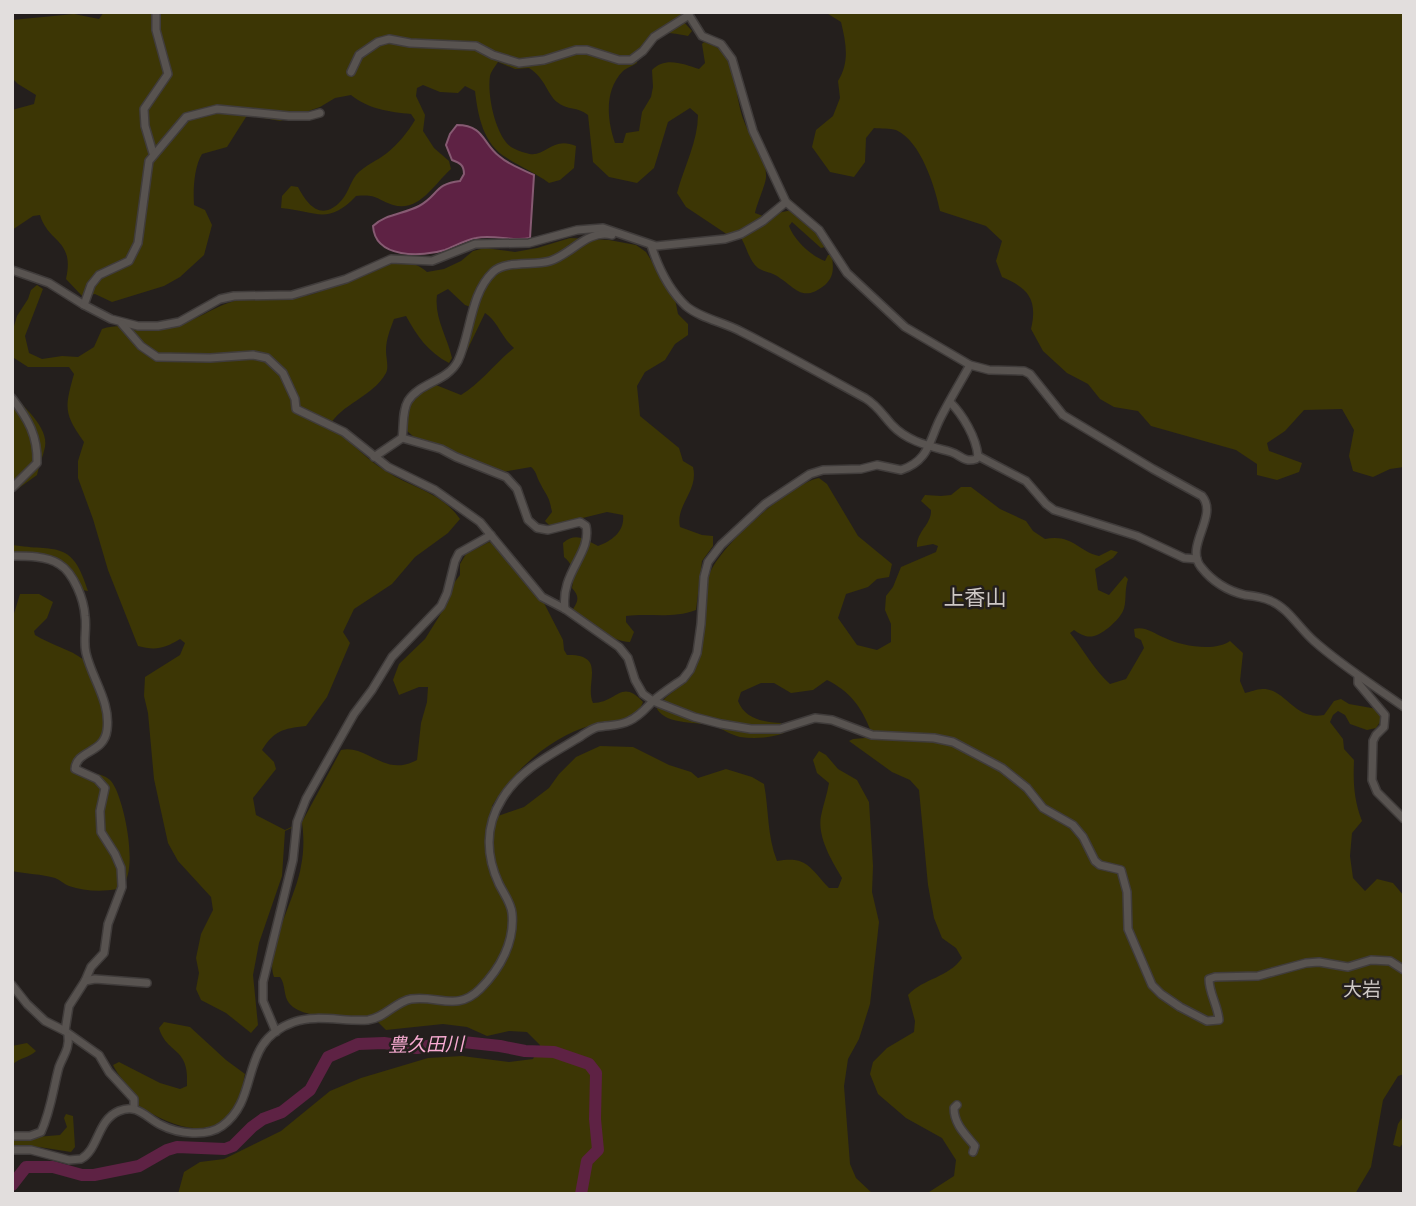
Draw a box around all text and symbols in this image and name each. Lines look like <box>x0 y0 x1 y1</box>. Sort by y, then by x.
district label: 上香山 <box>944 583 1007 611</box>
district label: 大岩 <box>1343 976 1381 1002</box>
water label: 豊久田川 <box>388 1030 466 1058</box>

